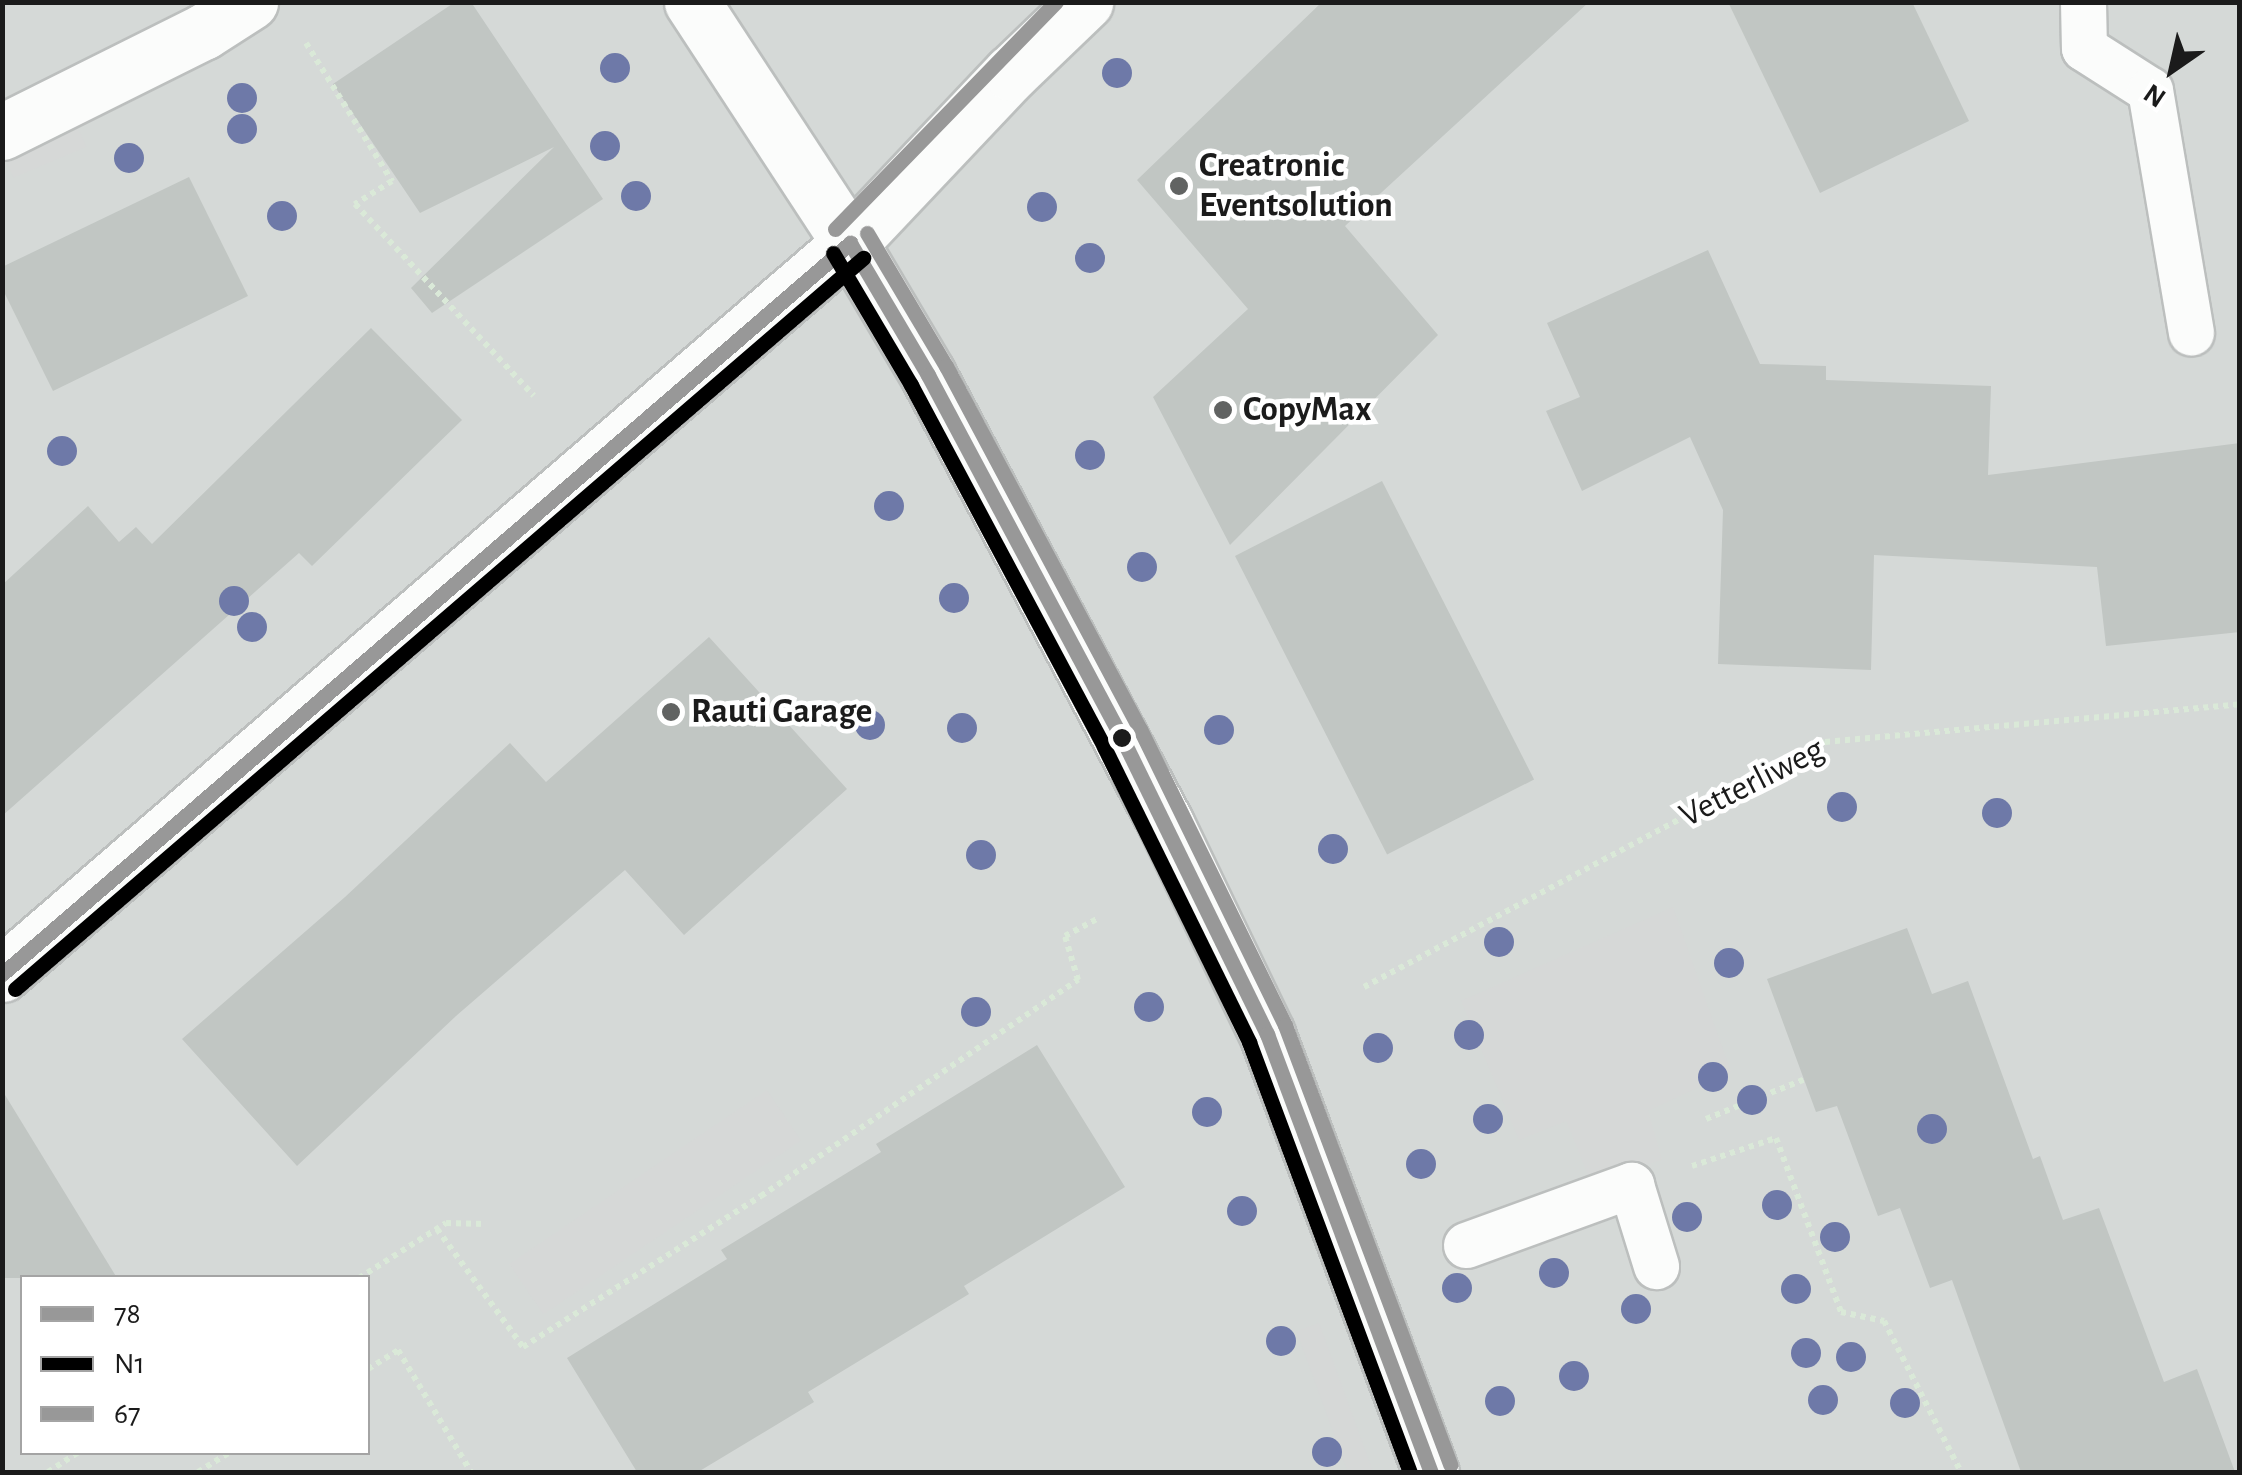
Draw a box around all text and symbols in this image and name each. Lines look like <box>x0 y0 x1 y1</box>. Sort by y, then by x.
north arrow <box>2122 20 2222 120</box>
text: N <box>2139 78 2171 112</box>
place label: Creatronic Eventsolution <box>1199 145 1393 227</box>
marker: Creatronic Eventsolution <box>1168 175 1190 197</box>
place label: CopyMax <box>1243 389 1371 431</box>
marker: CopyMax <box>1212 399 1234 421</box>
place label: Rauti Garage <box>691 691 872 733</box>
marker: Rauti Garage <box>660 701 682 723</box>
unlabelled marker <box>1112 728 1132 748</box>
street label: Vetterliweg <box>1673 729 1831 837</box>
legend <box>20 1275 370 1455</box>
text: 78 <box>114 1299 141 1329</box>
text: N1 <box>114 1349 145 1379</box>
text: 67 <box>114 1399 141 1429</box>

